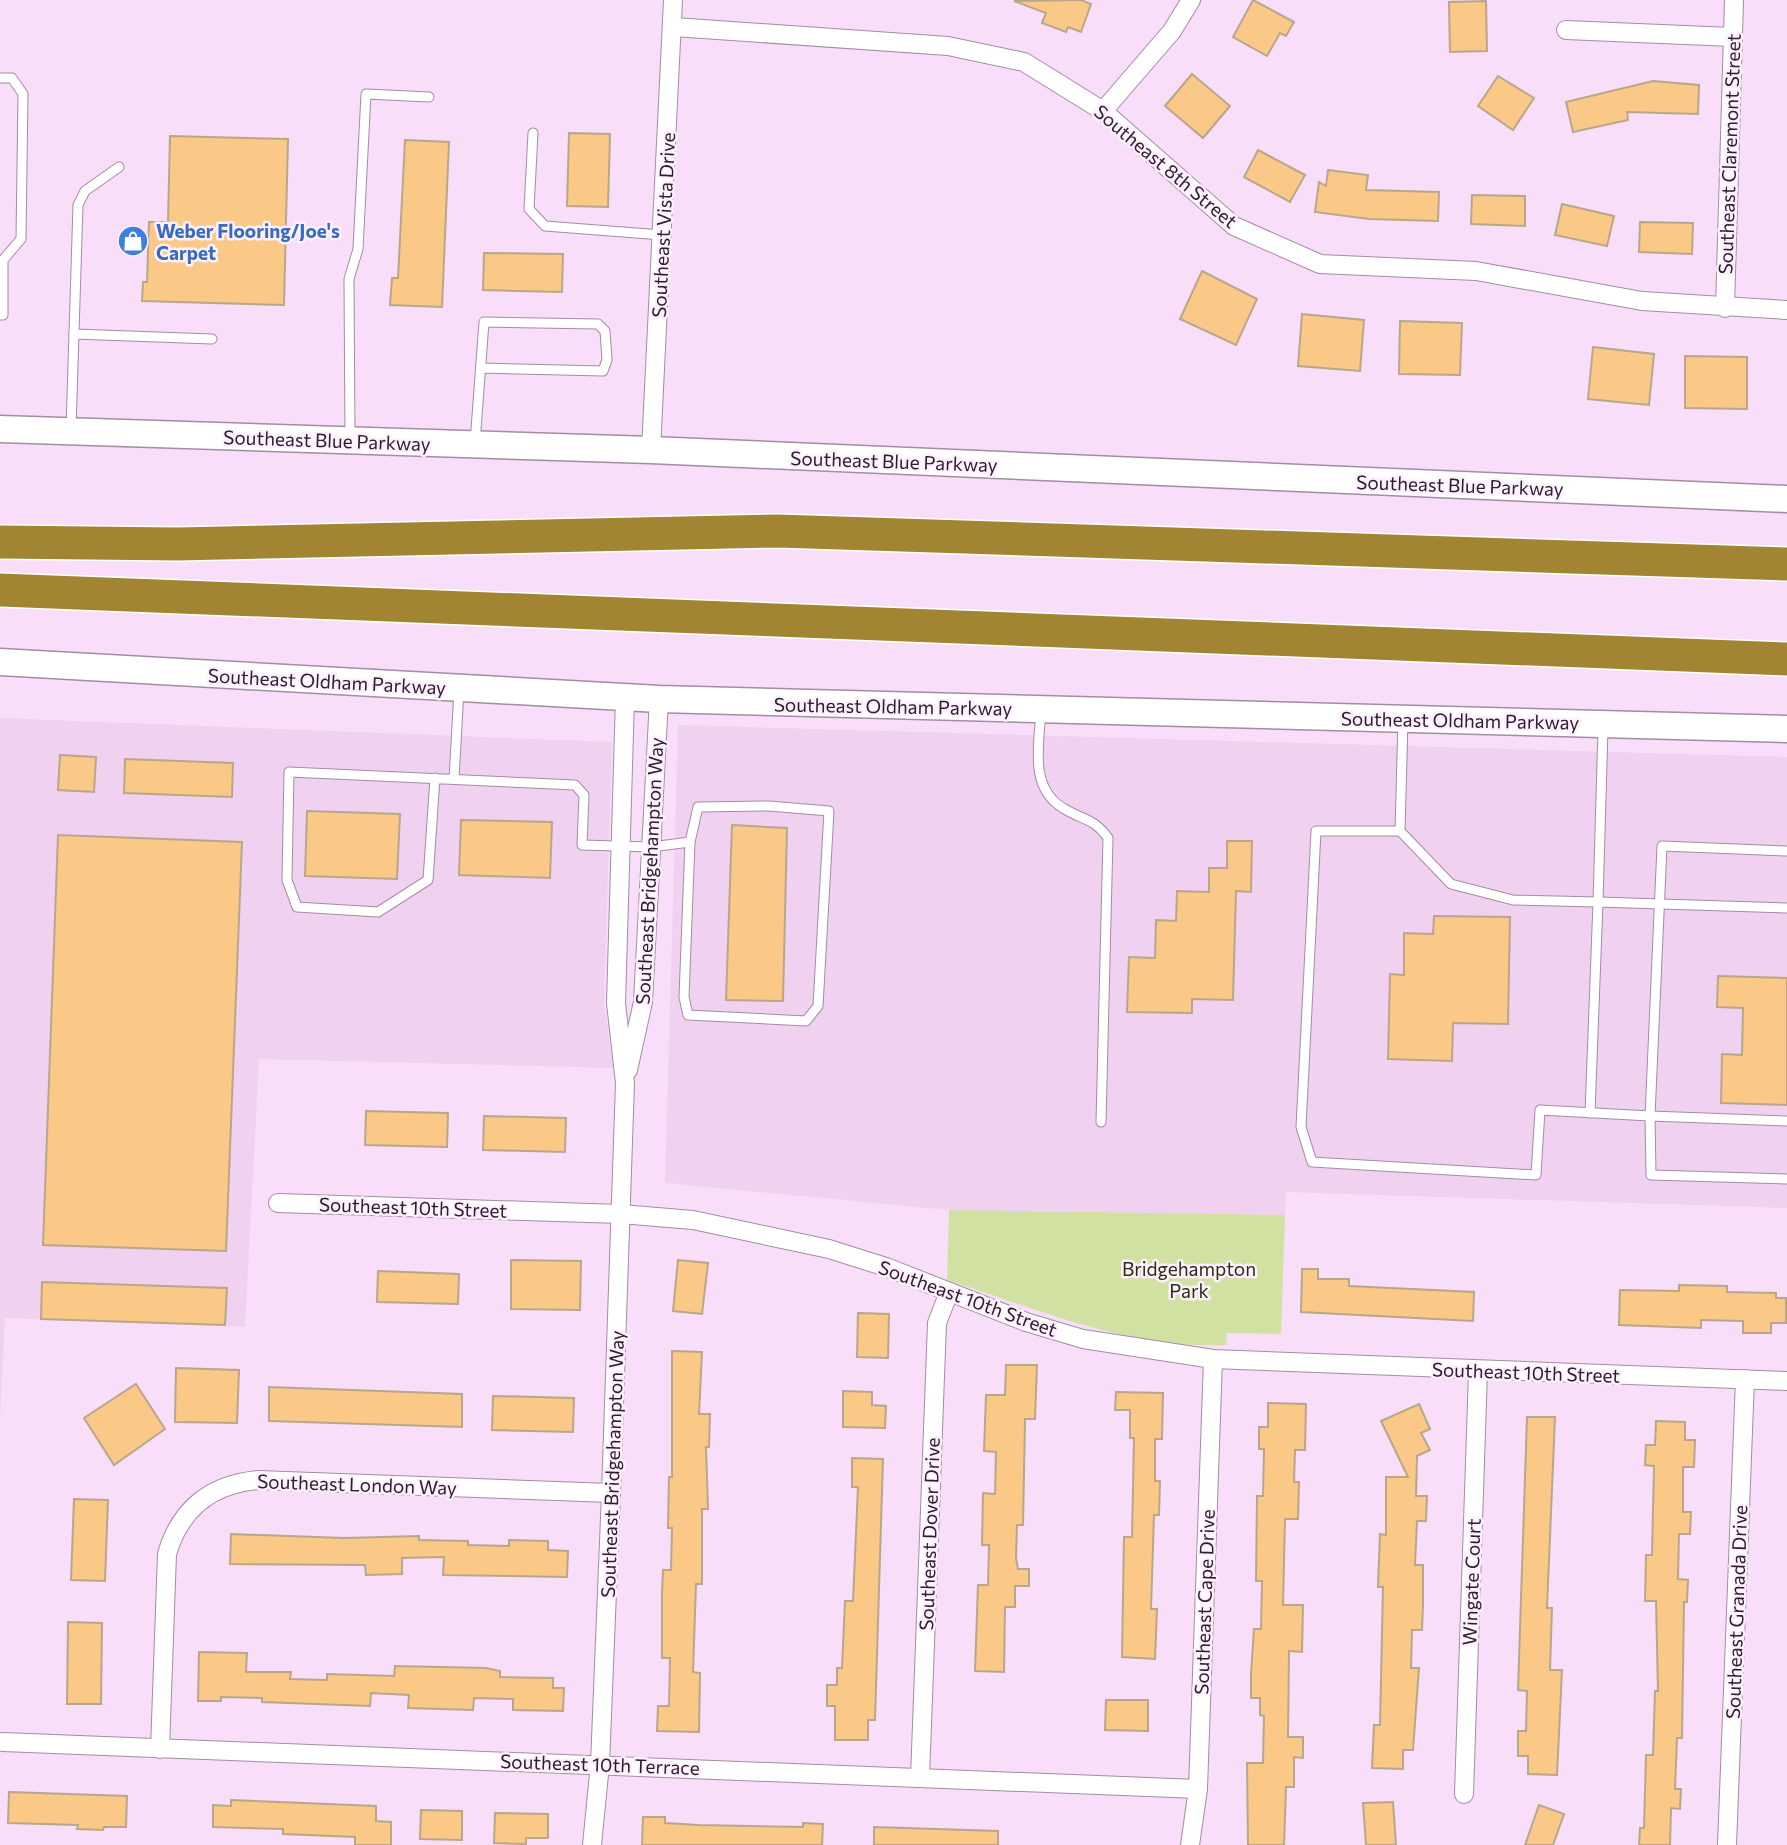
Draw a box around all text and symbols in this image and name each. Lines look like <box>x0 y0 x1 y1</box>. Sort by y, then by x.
street label: Southeast Claremont Street <box>1713 33 1745 275</box>
street label: Southeast 8th Street <box>1090 100 1242 233</box>
street label: Southeast Vista Drive <box>647 132 679 318</box>
place label: Weber Flooring/Joe's Carpet <box>156 219 340 264</box>
shop icon: Weber Flooring/Joe's Carpet <box>116 224 150 258</box>
street label: Southeast Blue Parkway <box>223 425 431 455</box>
street label: Southeast Blue Parkway <box>790 446 998 476</box>
street label: Southeast Blue Parkway <box>1356 470 1564 500</box>
street label: Southeast Oldham Parkway <box>207 663 447 699</box>
street label: Southeast Oldham Parkway <box>774 692 1013 720</box>
street label: Southeast Oldham Parkway <box>1341 706 1580 734</box>
street label: Southeast Bridgehampton Way <box>631 737 667 1005</box>
street label: Southeast 10th Street <box>318 1192 508 1222</box>
street label: Southeast 10th Street <box>876 1255 1061 1341</box>
park label: Bridgehampton Park <box>1122 1257 1256 1302</box>
street label: Southeast Bridgehampton Way <box>596 1330 628 1598</box>
street label: Southeast 10th Street <box>1431 1357 1621 1387</box>
street label: Southeast Dover Drive <box>914 1437 944 1631</box>
street label: Southeast London Way <box>257 1469 457 1499</box>
street label: Southeast Granada Drive <box>1721 1505 1751 1719</box>
street label: Southeast Cape Drive <box>1189 1509 1219 1695</box>
street label: Wingate Court <box>1457 1518 1485 1646</box>
street label: Southeast 10th Terrace <box>500 1749 700 1779</box>

